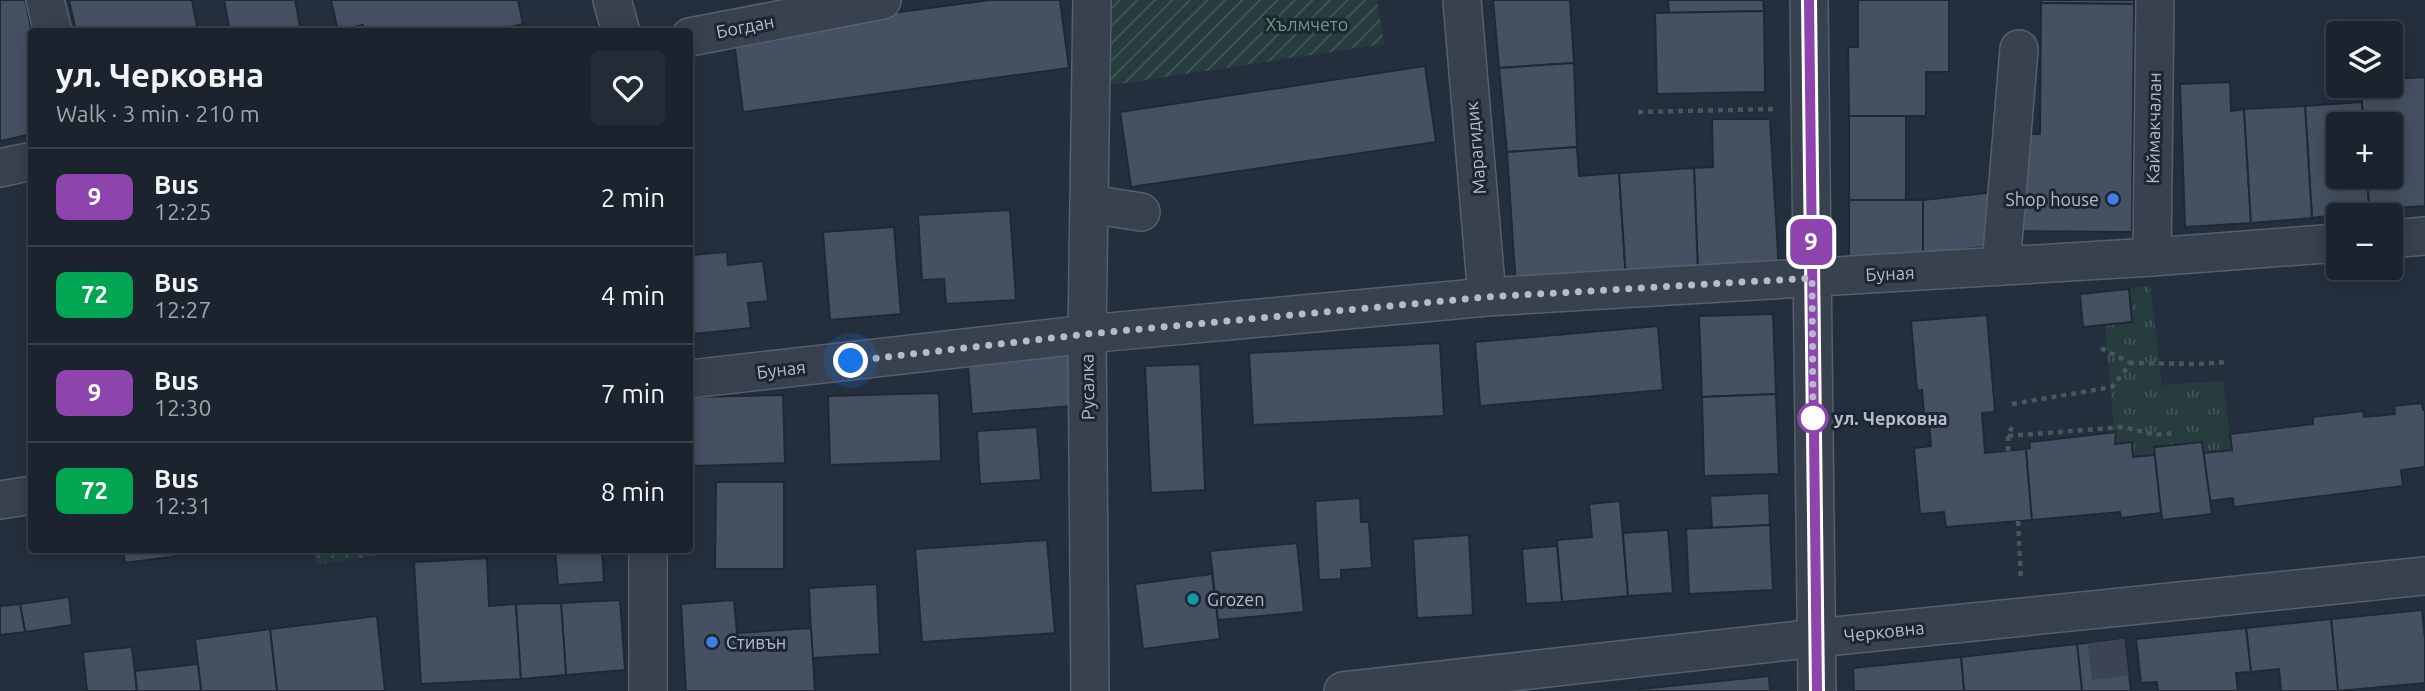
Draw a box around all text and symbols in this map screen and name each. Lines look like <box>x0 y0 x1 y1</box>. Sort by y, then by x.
street label: Богдан <box>714 11 776 41</box>
park label: Хълмчето <box>1266 14 1348 34</box>
map controls <box>2326 21 2403 280</box>
button: layers <box>2326 21 2403 98</box>
button: heart <box>591 51 665 125</box>
text: ул. Черковна <box>56 56 264 93</box>
street label: Каймакчалан <box>2142 72 2164 184</box>
text: Walk · 3 min · 210 m <box>56 101 260 126</box>
street label: Марагидик <box>1461 101 1489 195</box>
button: + <box>2326 112 2403 189</box>
text: Bus <box>154 170 199 199</box>
text: 9 <box>88 183 101 210</box>
text: 2 min <box>601 183 665 212</box>
place label: Shop house <box>2005 189 2099 209</box>
marker: Shop house <box>2105 191 2121 207</box>
text: 12:25 <box>154 199 212 224</box>
button: − <box>2326 203 2403 280</box>
line badge: 9 <box>1788 219 1834 265</box>
text: 9 <box>1804 228 1818 255</box>
street label: Буная <box>1865 262 1915 284</box>
text: Bus <box>154 268 199 297</box>
text: 72 <box>81 281 108 308</box>
text: 4 min <box>601 281 665 310</box>
text: 12:27 <box>154 297 212 322</box>
your location <box>833 343 868 378</box>
street label: Русалка <box>1076 354 1098 420</box>
street label: Буная <box>755 356 807 382</box>
text: Bus <box>154 366 199 395</box>
text: 9 <box>88 379 101 406</box>
text: 7 min <box>601 379 665 408</box>
text: 12:30 <box>154 395 212 420</box>
marker: ул. Черковна <box>1798 403 1828 433</box>
place label: ул. Черковна <box>1834 408 1948 428</box>
text: Bus <box>154 464 199 493</box>
text: 72 <box>81 477 108 504</box>
text: 8 min <box>601 477 665 506</box>
text: 12:31 <box>154 493 212 518</box>
place label: Grozen <box>1207 589 1264 609</box>
marker: Grozen <box>1185 591 1201 607</box>
street label: Черковна <box>1843 617 1925 645</box>
place label: Стивън <box>726 632 786 652</box>
marker: Стивън <box>704 634 720 650</box>

